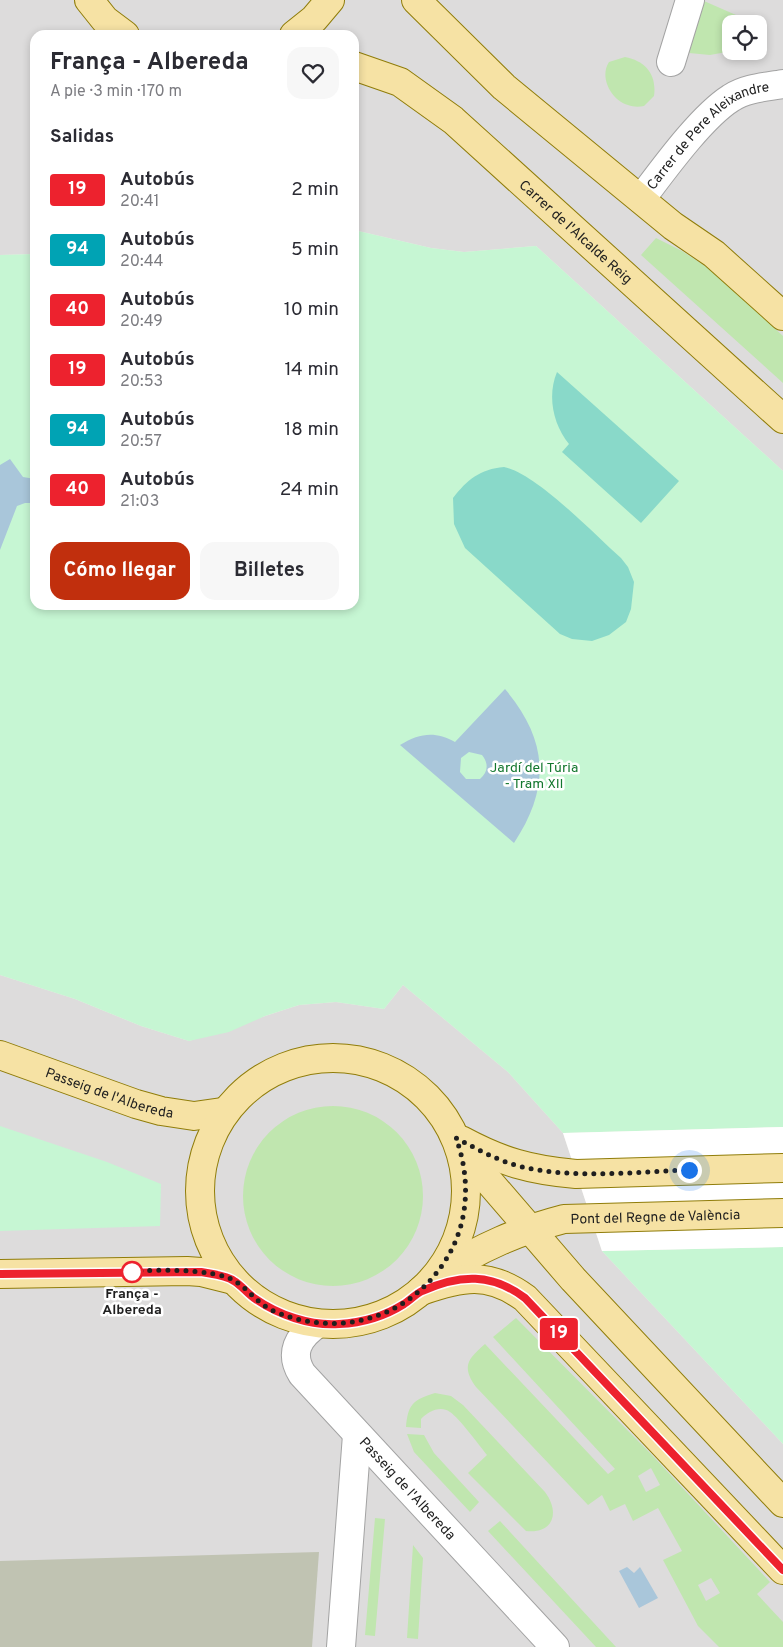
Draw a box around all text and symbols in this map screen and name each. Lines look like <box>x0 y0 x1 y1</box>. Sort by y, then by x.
map controls <box>722 15 767 60</box>
button: locate <box>722 15 767 60</box>
button: heart <box>287 47 339 99</box>
text: França - Albereda <box>50 48 249 78</box>
street label: Carrer de Pere Aleixandre <box>644 79 771 194</box>
text: A pie · 3 min · 170 m <box>50 82 182 102</box>
text: Salidas <box>50 125 114 149</box>
text: Autobús <box>120 168 195 192</box>
street label: Carrer de l'Alcalde Reig <box>515 177 635 288</box>
text: 19 <box>68 178 87 201</box>
text: 2 min <box>291 178 339 202</box>
text: 20:41 <box>120 192 160 212</box>
text: Autobús <box>120 228 195 252</box>
text: 94 <box>66 238 89 261</box>
text: 5 min <box>291 238 339 262</box>
text: 20:44 <box>120 252 164 272</box>
text: Autobús <box>120 288 195 312</box>
text: 40 <box>66 298 89 321</box>
text: 10 min <box>284 298 339 322</box>
text: 20:49 <box>120 312 163 332</box>
text: Autobús <box>120 348 195 372</box>
text: 19 <box>68 358 87 381</box>
text: 14 min <box>284 358 339 382</box>
text: 20:53 <box>120 372 163 392</box>
text: Autobús <box>120 408 195 432</box>
text: 94 <box>66 418 89 441</box>
text: 18 min <box>284 418 339 442</box>
text: 20:57 <box>120 432 162 452</box>
text: Autobús <box>120 468 195 492</box>
text: 40 <box>66 478 89 501</box>
text: 24 min <box>280 478 339 502</box>
text: 21:03 <box>120 492 159 512</box>
button: Cómo llegar <box>50 542 190 600</box>
button: Billetes <box>200 542 339 600</box>
park label: Jardí del Túria - Tram XII <box>490 760 578 793</box>
street label: Passeig de l'Albereda <box>43 1065 174 1123</box>
your location <box>677 1158 702 1183</box>
street label: Pont del Regne de València <box>570 1207 741 1229</box>
marker: França - Albereda <box>121 1261 143 1283</box>
place label: França - Albereda <box>102 1286 162 1319</box>
line badge: 19 <box>536 1318 582 1350</box>
text: 19 <box>550 1322 568 1345</box>
street label: Passeig de l'Albereda <box>355 1434 459 1544</box>

